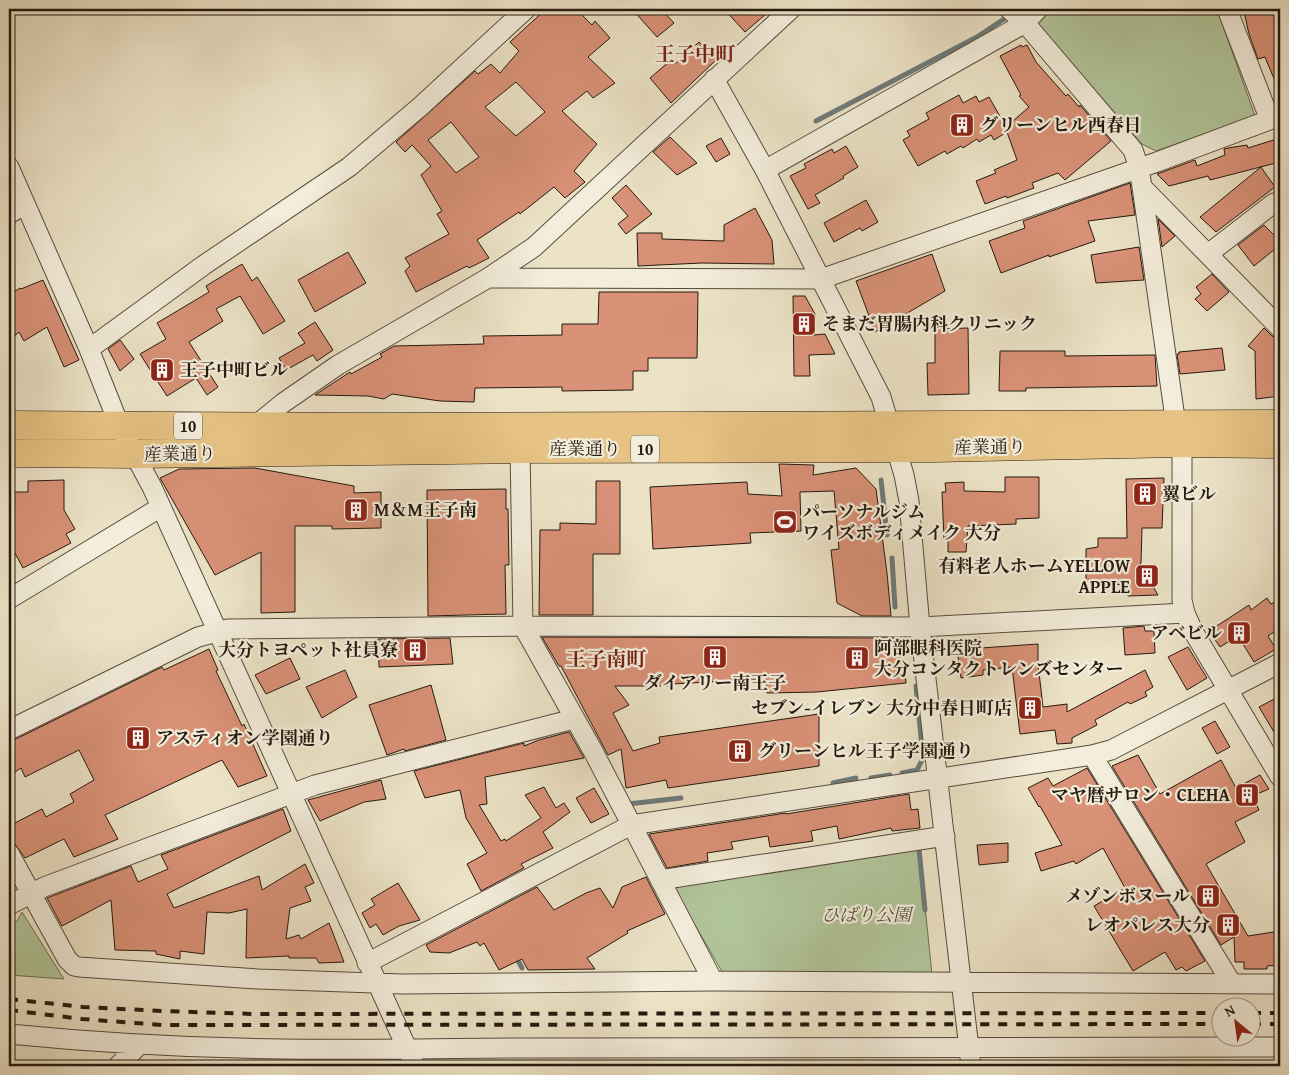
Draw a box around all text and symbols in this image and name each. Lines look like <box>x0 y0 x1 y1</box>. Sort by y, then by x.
district label: 王子中町 <box>655 39 736 68</box>
place label: グリーンヒル西春日 <box>980 111 1142 138</box>
building icon: グリーンヒル西春日 <box>949 112 975 138</box>
place label: そまだ胃腸内科クリニック <box>822 310 1037 337</box>
building icon: そまだ胃腸内科クリニック <box>791 311 817 337</box>
place label: 王子中町ビル <box>180 356 288 383</box>
building icon: 王子中町ビル <box>149 357 175 383</box>
road number: 10 <box>174 412 202 440</box>
street label: 産業通り <box>954 432 1026 461</box>
street label: 産業通り <box>549 435 621 462</box>
road number: 10 <box>631 436 659 462</box>
street label: 産業通り <box>144 439 216 468</box>
place label: 翼ビル <box>1162 480 1216 507</box>
building icon: 翼ビル <box>1132 481 1158 507</box>
place label: M＆M王子南 <box>374 496 477 523</box>
building icon: M＆M王子南 <box>343 497 369 523</box>
place label: パーソナルジム ワイズボディメイク 大分 <box>802 498 1001 546</box>
sports icon: パーソナルジム ワイズボディメイク 大分 <box>772 509 798 535</box>
place label: 有料老人ホームYELLOW APPLE <box>938 552 1131 600</box>
building icon: 有料老人ホームYELLOW APPLE <box>1134 563 1160 589</box>
place label: アベビル <box>1151 619 1222 646</box>
building icon: アベビル <box>1226 620 1252 646</box>
place label: 阿部眼科医院 大分コンタクトレンズセンター <box>874 634 1124 682</box>
place label: 大分トヨペット社員寮 <box>218 636 398 663</box>
building icon: 大分トヨペット社員寮 <box>402 637 428 663</box>
district label: 王子南町 <box>566 644 647 673</box>
building icon: ダイアリー南王子 <box>702 644 728 670</box>
building icon: 阿部眼科医院 大分コンタクトレンズセンター <box>844 645 870 671</box>
place label: ダイアリー南王子 <box>644 669 786 696</box>
place label: セブン-イレブン 大分中春日町店 <box>751 694 1012 721</box>
building icon: セブン-イレブン 大分中春日町店 <box>1017 695 1043 721</box>
place label: アスティオン学園通り <box>156 724 333 751</box>
building icon: アスティオン学園通り <box>125 725 151 751</box>
place label: グリーンヒル王子学園通り <box>758 737 974 764</box>
building icon: グリーンヒル王子学園通り <box>727 738 753 764</box>
place label: マヤ暦サロン・CLEHA <box>1051 781 1230 808</box>
building icon: マヤ暦サロン・CLEHA <box>1234 782 1260 808</box>
place label: メゾンボヌール <box>1065 882 1190 909</box>
building icon: メゾンボヌール <box>1195 883 1221 909</box>
park label: ひばり公園 <box>821 901 914 928</box>
place label: レオパレス大分 <box>1085 911 1210 938</box>
building icon: レオパレス大分 <box>1215 912 1241 938</box>
north arrow <box>1212 998 1262 1048</box>
text: N <box>1221 999 1239 1022</box>

